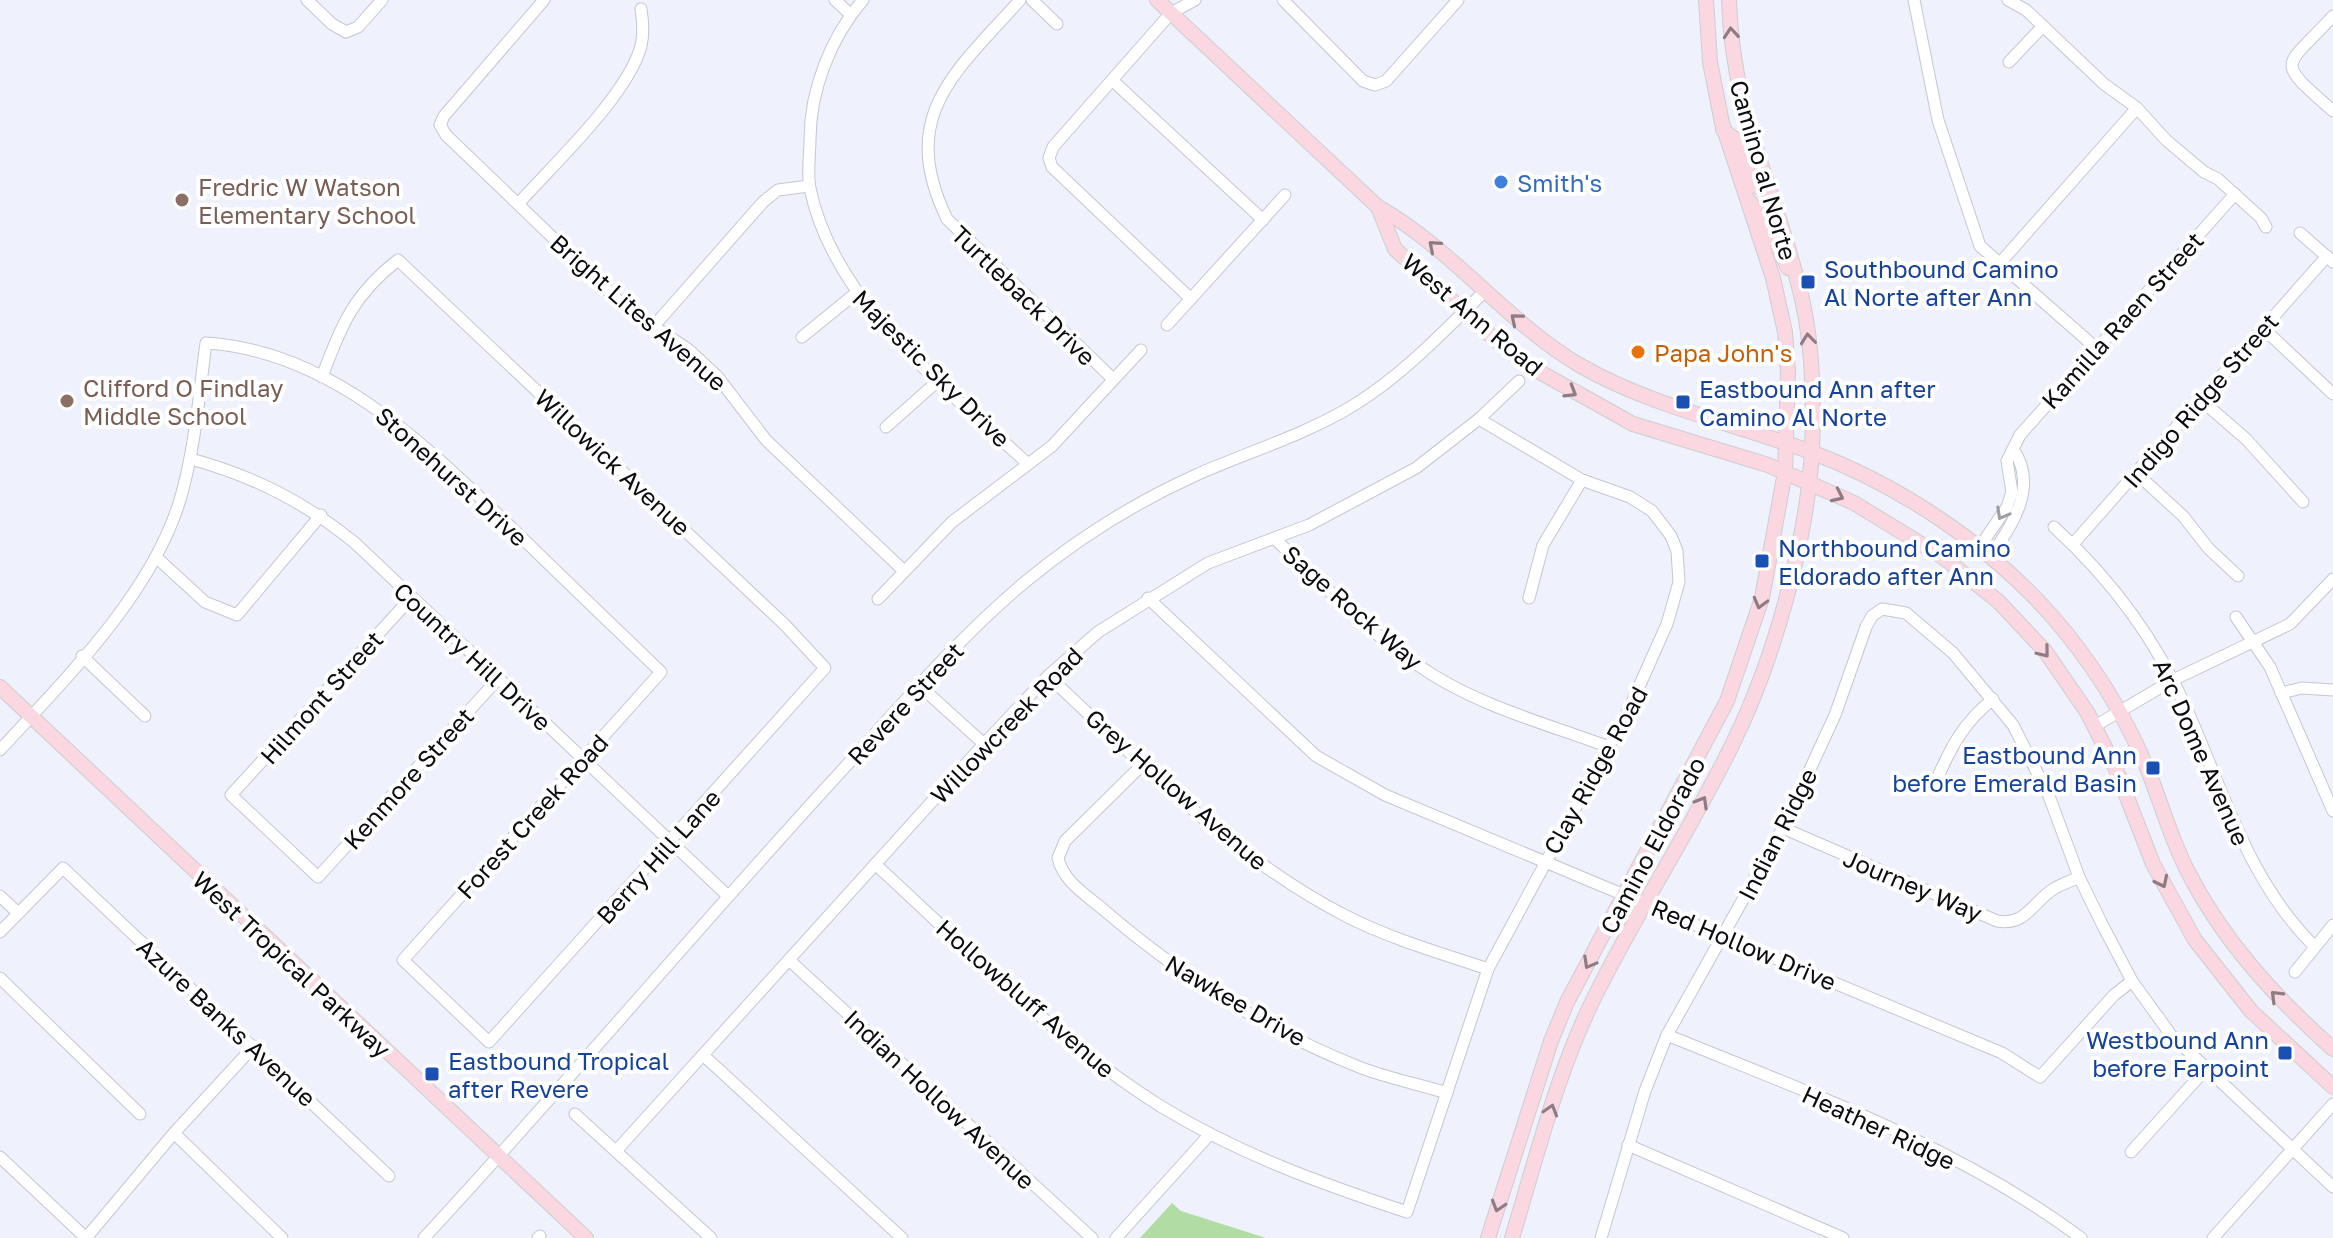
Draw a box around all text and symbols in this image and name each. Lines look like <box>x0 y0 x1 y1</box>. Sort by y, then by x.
one-way arrow <box>1723 26 1740 39</box>
street label: Camino al Norte <box>1724 77 1804 263</box>
place label: Smith's <box>1517 168 1602 197</box>
place label: Fredric W Watson Elementary School <box>198 172 416 229</box>
marker: Smith's <box>1492 173 1510 191</box>
marker: Fredric W Watson Elementary School <box>173 191 191 209</box>
street label: Turtleback Drive <box>946 219 1102 371</box>
street label: Kamilla Raen Street <box>2035 226 2209 414</box>
street label: Bright Lites Avenue <box>545 228 733 396</box>
one-way arrow <box>1428 241 1443 256</box>
street label: West Ann Road <box>1397 247 1549 381</box>
place label: Southbound Camino Al Norte after Ann <box>1824 254 2059 311</box>
marker: Southbound Camino Al Norte after Ann <box>1799 273 1817 291</box>
street label: Majestic Sky Drive <box>847 283 1017 453</box>
street label: Indigo Ridge Street <box>2116 307 2284 493</box>
one-way arrow <box>1510 314 1525 328</box>
one-way arrow <box>1800 332 1817 345</box>
place label: Papa John's <box>1654 338 1792 367</box>
marker: Papa John's <box>1629 343 1647 361</box>
place label: Clifford O Findlay Middle School <box>83 373 283 430</box>
place label: Eastbound Ann after Camino Al Norte <box>1699 374 1936 431</box>
one-way arrow <box>1562 382 1577 397</box>
street label: Willowick Avenue <box>529 383 697 541</box>
marker: Clifford O Findlay Middle School <box>58 392 76 410</box>
marker: Eastbound Ann after Camino Al Norte <box>1674 393 1692 411</box>
street label: Stonehurst Drive <box>370 400 534 552</box>
one-way arrow <box>1830 486 1845 502</box>
one-way arrow <box>1996 505 2012 520</box>
place label: Northbound Camino Eldorado after Ann <box>1778 533 2011 590</box>
street label: Sage Rock Way <box>1277 539 1429 675</box>
marker: Northbound Camino Eldorado after Ann <box>1753 552 1771 570</box>
street label: Country Hill Drive <box>388 576 558 736</box>
one-way arrow <box>1753 596 1770 610</box>
street label: Hilmont Street <box>254 624 388 770</box>
street label: Revere Street <box>841 636 969 770</box>
street label: Willowcreek Road <box>924 641 1088 809</box>
one-way arrow <box>2034 642 2049 657</box>
street label: Arc Dome Avenue <box>2148 654 2256 850</box>
street label: Clay Ridge Road <box>1537 681 1653 859</box>
street label: Kenmore Street <box>337 701 479 855</box>
street label: Grey Hollow Avenue <box>1080 702 1274 876</box>
street label: Forest Creek Road <box>450 728 614 904</box>
place label: Eastbound Ann before Emerald Basin <box>1892 740 2137 797</box>
street label: Camino Eldorado <box>1593 752 1711 938</box>
marker: Eastbound Ann before Emerald Basin <box>2144 759 2162 777</box>
street label: Indian Ridge <box>1731 763 1823 905</box>
street label: Berry Hill Lane <box>590 783 726 929</box>
one-way arrow <box>1692 796 1708 811</box>
street label: Journey Way <box>1839 843 1987 927</box>
street label: West Tropical Parkway <box>187 865 397 1063</box>
one-way arrow <box>2152 873 2168 888</box>
street label: Red Hollow Drive <box>1647 892 1841 996</box>
street label: Hollowbluff Avenue <box>931 913 1121 1083</box>
street label: Azure Banks Avenue <box>132 932 322 1112</box>
street label: Nawkee Drive <box>1161 948 1311 1052</box>
one-way arrow <box>1583 955 1598 969</box>
one-way arrow <box>2271 991 2285 1005</box>
street label: Indian Hollow Avenue <box>839 1003 1041 1195</box>
place label: Westbound Ann before Farpoint <box>2086 1025 2269 1082</box>
marker: Westbound Ann before Farpoint <box>2276 1044 2294 1062</box>
place label: Eastbound Tropical after Revere <box>448 1046 669 1103</box>
marker: Eastbound Tropical after Revere <box>423 1065 441 1083</box>
street label: Heather Ridge <box>1798 1079 1960 1175</box>
one-way arrow <box>1542 1103 1558 1117</box>
one-way arrow <box>1491 1199 1507 1213</box>

